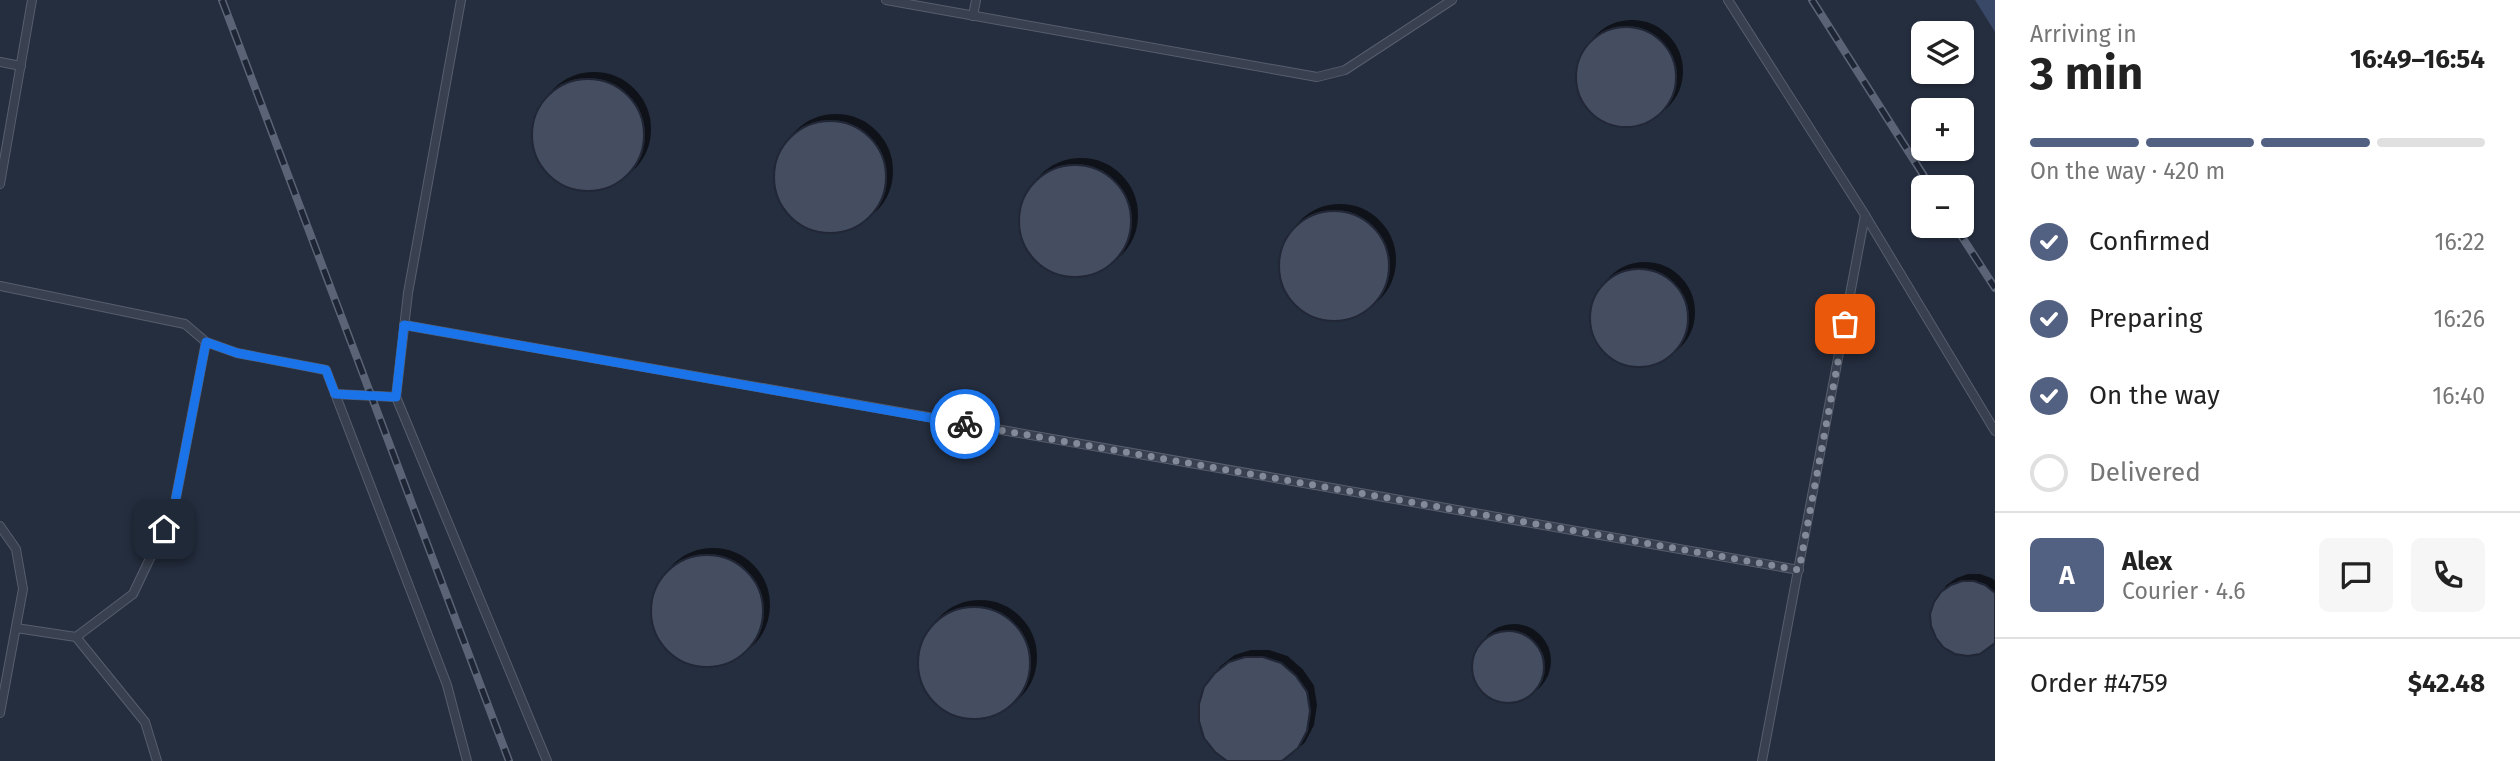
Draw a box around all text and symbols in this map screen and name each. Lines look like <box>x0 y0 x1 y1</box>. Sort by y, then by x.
text: Arriving in <box>2030 20 2137 48</box>
map controls <box>1911 21 1974 238</box>
button: layers <box>1911 21 1974 84</box>
text: 16:49–16:54 <box>2350 44 2485 75</box>
text: 3 min <box>2030 46 2143 101</box>
button: + <box>1911 98 1974 161</box>
text: On the way · 420 m <box>2030 157 2225 185</box>
button: − <box>1911 175 1974 238</box>
icon: check <box>2030 223 2068 261</box>
text: Confirmed <box>2089 226 2210 257</box>
text: 16:22 <box>2434 228 2485 256</box>
pin <box>1815 294 1875 354</box>
icon: check <box>2030 300 2068 338</box>
text: Preparing <box>2089 303 2202 334</box>
icon: bag <box>1826 305 1864 343</box>
text: 16:26 <box>2434 305 2485 333</box>
icon: check <box>2030 377 2068 415</box>
text: On the way <box>2089 380 2220 411</box>
text: 16:40 <box>2432 382 2485 410</box>
courier <box>930 389 1000 459</box>
icon: bike <box>946 405 984 443</box>
text: Delivered <box>2089 457 2201 488</box>
pin <box>134 499 194 559</box>
icon: home <box>145 510 183 548</box>
button: chat <box>2319 538 2393 612</box>
button: phone <box>2411 538 2485 612</box>
text: Alex <box>2122 546 2172 577</box>
text: A <box>2059 560 2075 591</box>
text: Courier · 4.6 <box>2122 577 2246 605</box>
text: Order #4759 <box>2030 668 2168 699</box>
text: $42.48 <box>2408 668 2485 699</box>

